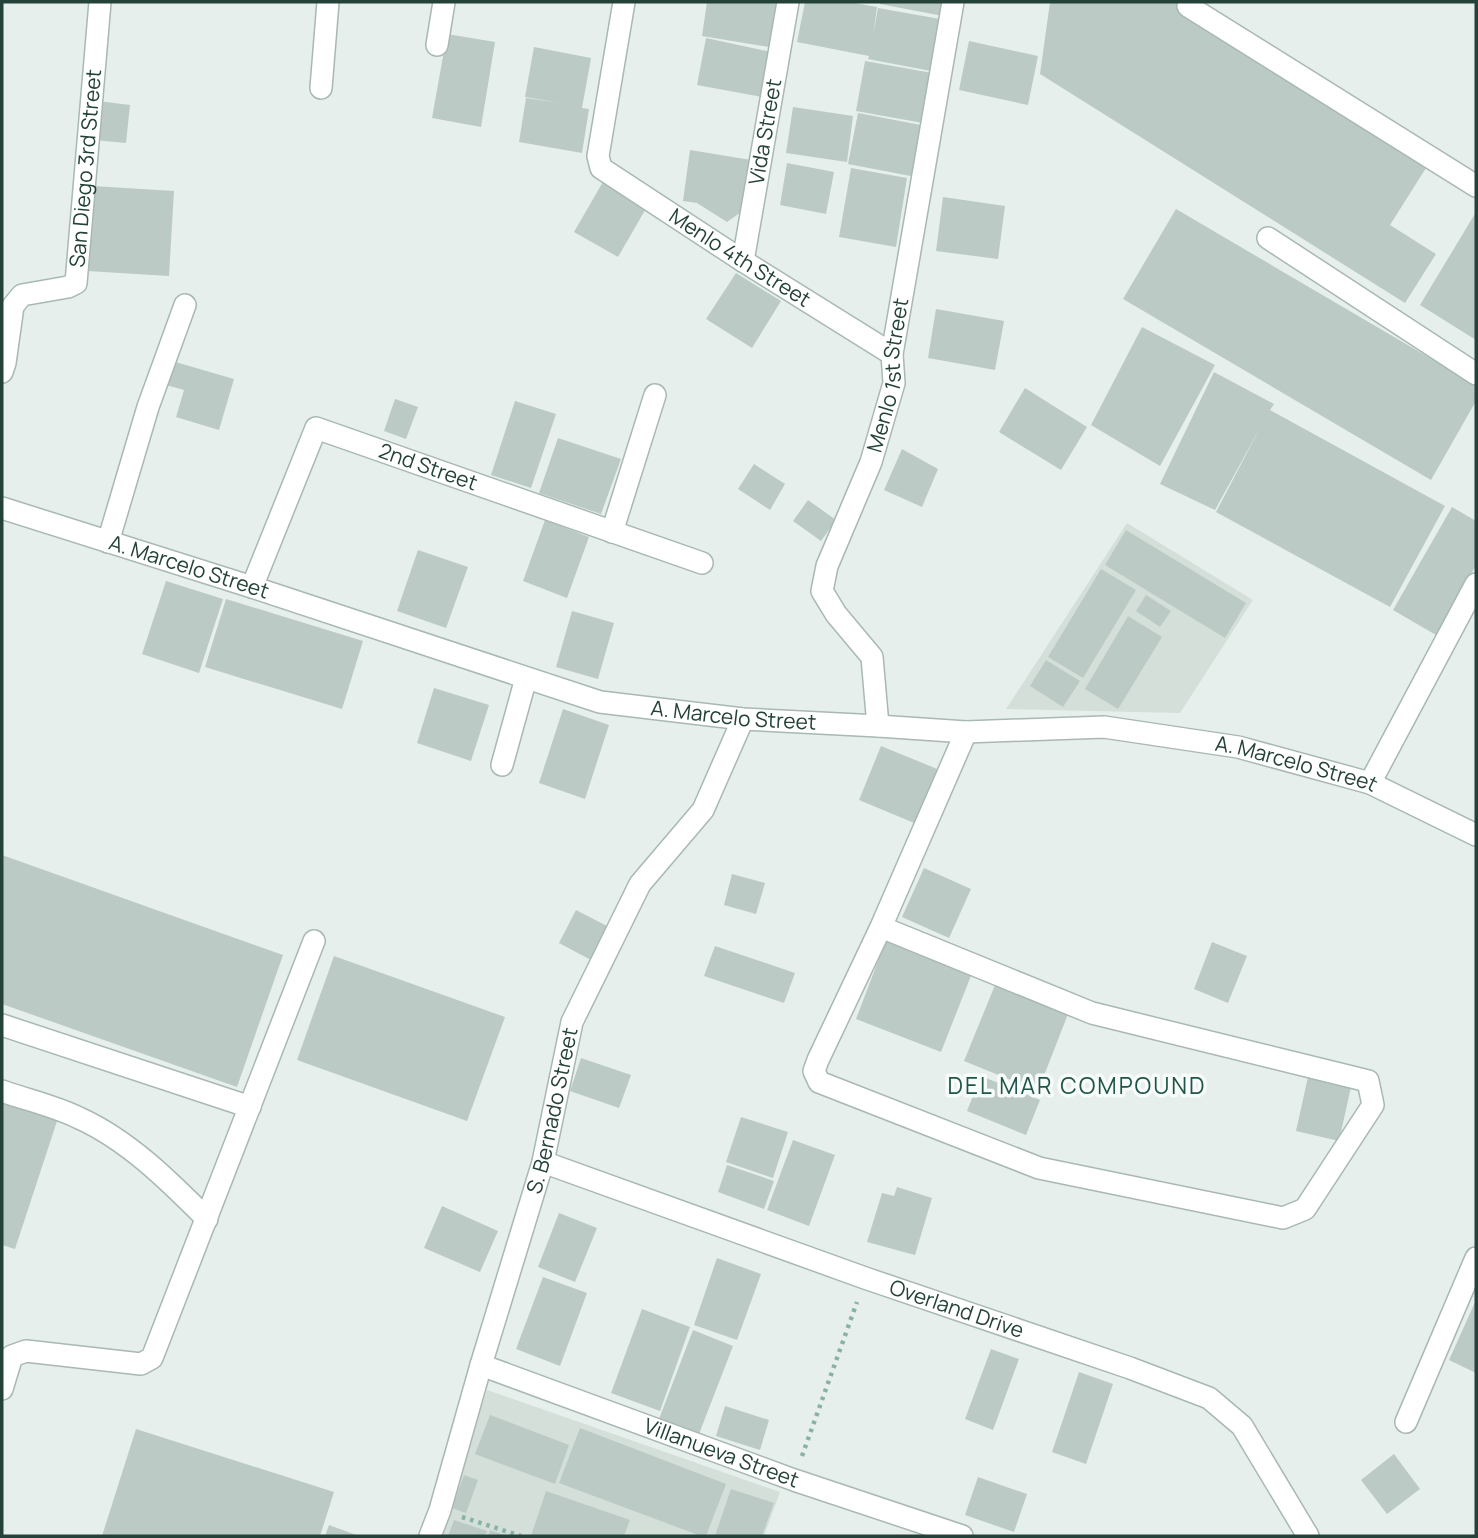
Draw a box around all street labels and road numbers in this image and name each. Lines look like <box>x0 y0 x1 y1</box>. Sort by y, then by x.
street label: San Diego 3rd Street <box>62 68 107 269</box>
street label: Vida Street <box>741 77 787 187</box>
street label: Menlo 4th Street <box>664 201 816 313</box>
street label: Menlo 1st Street <box>860 296 914 455</box>
street label: 2nd Street <box>375 436 481 496</box>
street label: A. Marcelo Street <box>106 528 273 605</box>
street label: A. Marcelo Street <box>649 693 817 736</box>
street label: A. Marcelo Street <box>1213 729 1383 798</box>
street label: S. Bernado Street <box>519 1025 584 1197</box>
street label: Overland Drive <box>886 1272 1028 1344</box>
street label: Villanueva Street <box>640 1411 803 1494</box>

